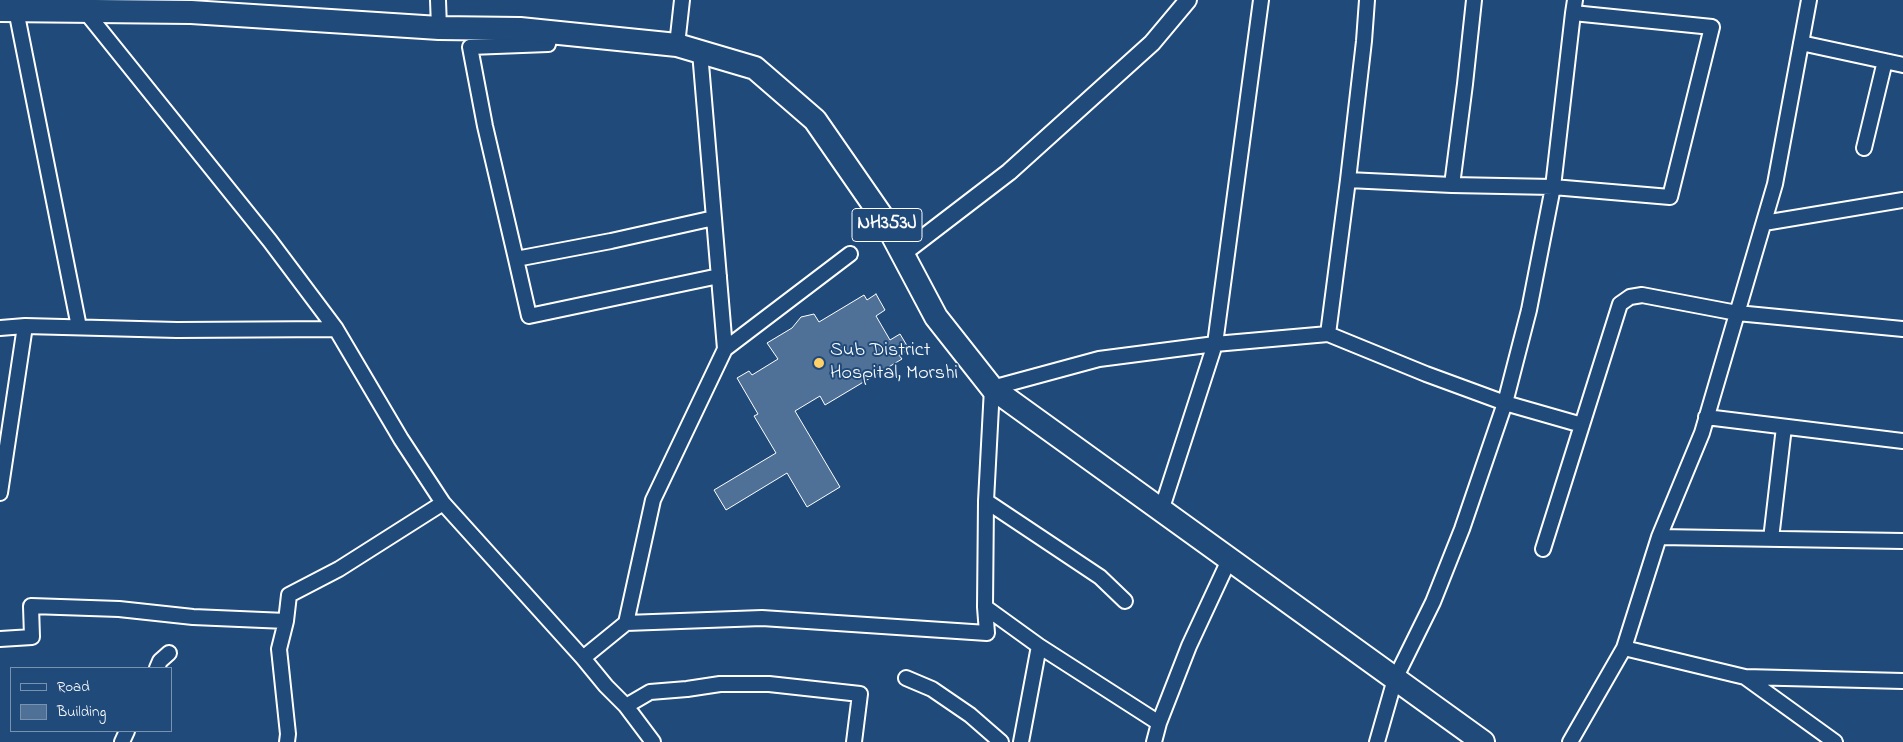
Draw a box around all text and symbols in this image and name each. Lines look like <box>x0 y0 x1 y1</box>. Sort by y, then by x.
road number: NH353J <box>852 208 922 242</box>
place label: Sub District Hospital, Morshi <box>830 340 958 387</box>
marker: Sub District Hospital, Morshi <box>812 356 826 370</box>
legend <box>10 667 172 732</box>
text: Road <box>57 676 90 698</box>
text: Building <box>57 701 106 723</box>

